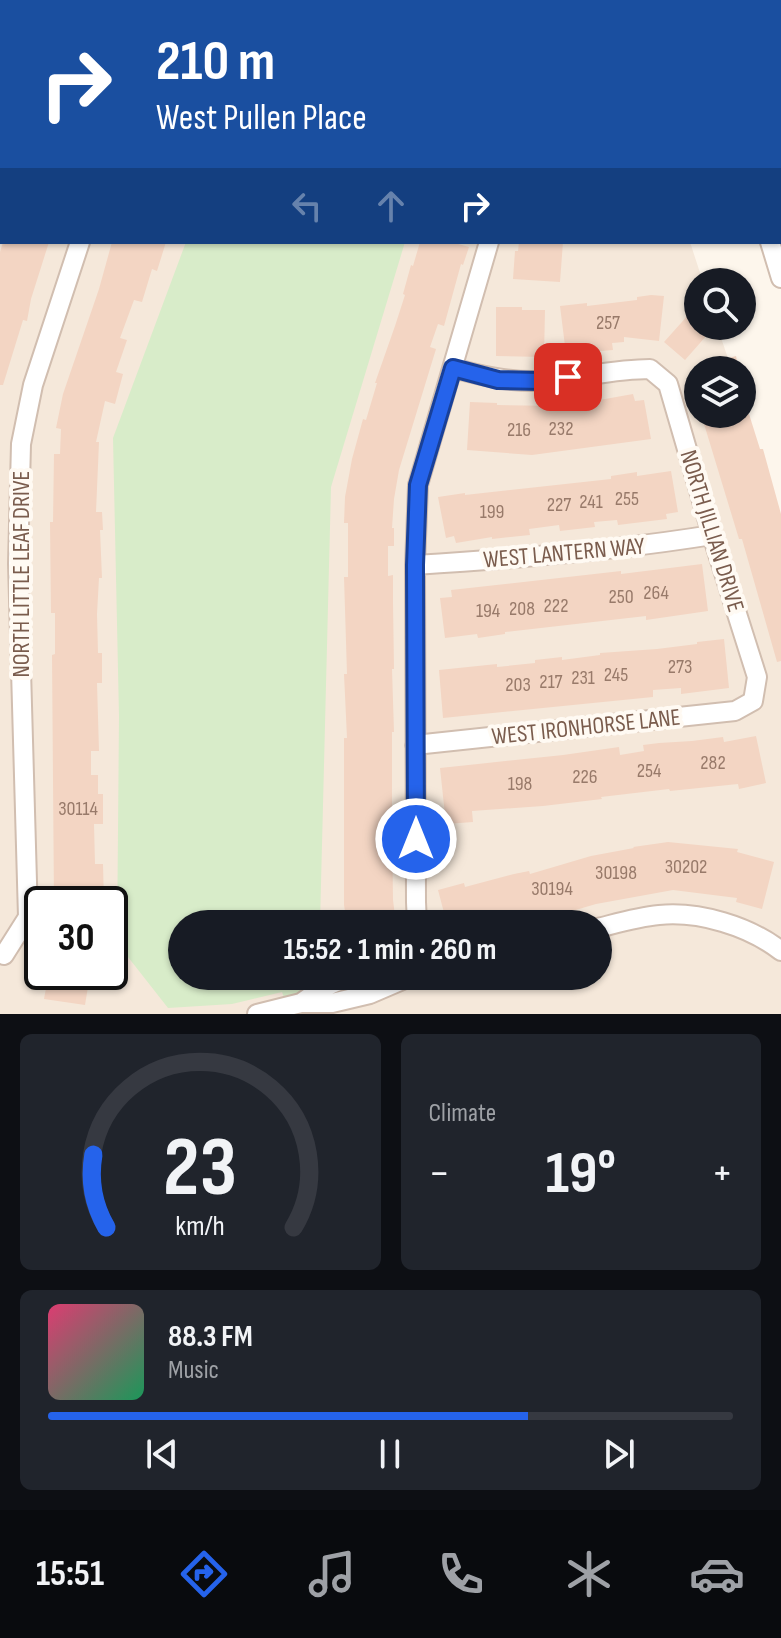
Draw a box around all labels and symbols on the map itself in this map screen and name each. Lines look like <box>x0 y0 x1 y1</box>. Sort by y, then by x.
house number: 257 <box>596 311 620 335</box>
pin <box>534 343 602 411</box>
house number: 232 <box>549 417 573 441</box>
house number: 216 <box>507 418 531 442</box>
street label: NORTH JILLIAN DRIVE <box>674 447 750 615</box>
street label: NORTH LITTLE LEAF DRIVE <box>7 470 36 678</box>
house number: 255 <box>615 487 639 511</box>
house number: 241 <box>579 490 603 514</box>
house number: 227 <box>547 493 571 517</box>
house number: 199 <box>480 500 504 524</box>
street label: WEST LANTERN WAY <box>482 531 646 575</box>
house number: 264 <box>643 581 669 605</box>
house number: 250 <box>608 585 634 609</box>
house number: 222 <box>544 594 568 618</box>
house number: 208 <box>509 597 535 621</box>
house number: 194 <box>476 599 500 623</box>
house number: 273 <box>668 655 692 679</box>
house number: 245 <box>604 663 628 687</box>
house number: 231 <box>571 666 595 690</box>
house number: 217 <box>539 670 563 694</box>
house number: 203 <box>505 673 531 697</box>
street label: WEST IRONHORSE LANE <box>490 703 682 751</box>
house number: 282 <box>700 751 726 775</box>
house number: 254 <box>637 759 661 783</box>
house number: 226 <box>572 765 598 789</box>
house number: 198 <box>508 772 532 796</box>
house number: 30114 <box>58 797 98 821</box>
position arrow <box>374 797 458 881</box>
house number: 30202 <box>665 855 707 879</box>
house number: 30198 <box>595 861 637 885</box>
house number: 30194 <box>531 877 573 901</box>
speed limit sign: 30 <box>24 886 128 990</box>

